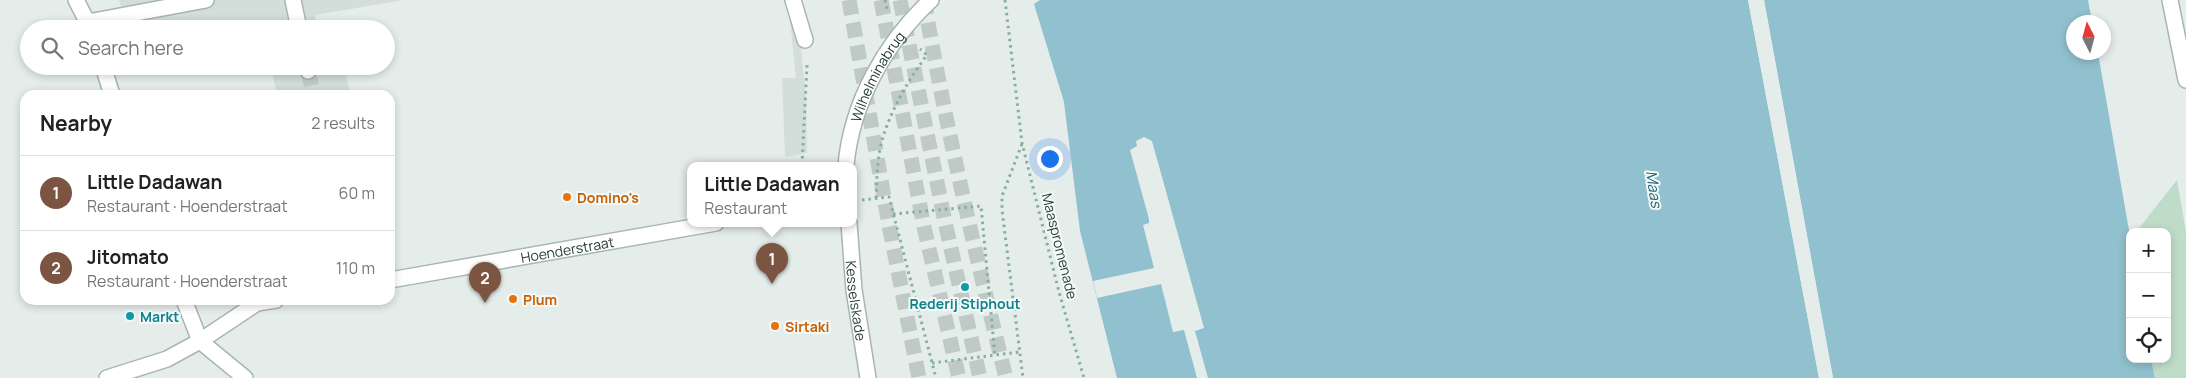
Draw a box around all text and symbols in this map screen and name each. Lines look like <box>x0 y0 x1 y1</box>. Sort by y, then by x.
north arrow <box>2066 15 2111 60</box>
search box <box>20 20 395 75</box>
street label: Wilhelminabrug <box>845 27 909 124</box>
icon: search <box>38 34 66 62</box>
text: Search here <box>78 35 184 61</box>
text: Nearby <box>40 109 112 137</box>
text: 2 results <box>311 112 375 134</box>
your location <box>1037 146 1063 172</box>
popup <box>687 162 857 227</box>
text: Little Dadawan <box>87 169 222 195</box>
water label: Maas <box>1641 169 1667 210</box>
text: Little Dadawan <box>704 171 840 197</box>
text: 1 <box>52 182 60 204</box>
text: 60 m <box>339 182 375 204</box>
place label: Domino's <box>577 188 639 207</box>
marker: Domino's <box>561 191 573 203</box>
street label: Maaspromenade <box>1038 191 1082 301</box>
text: Restaurant · Hoenderstraat <box>87 195 288 217</box>
text: Restaurant <box>704 197 787 219</box>
map controls <box>2126 228 2171 363</box>
button: + <box>2126 228 2171 273</box>
street label: Hoenderstraat <box>519 231 616 266</box>
pin: 1 <box>756 243 788 284</box>
text: Jitomato <box>87 244 169 270</box>
text: 2 <box>51 257 61 279</box>
text: 110 m <box>336 257 375 279</box>
street label: Kesselskade <box>842 260 871 342</box>
pin: 2 <box>469 262 501 303</box>
text: Restaurant · Hoenderstraat <box>87 270 288 292</box>
button: − <box>2126 273 2171 318</box>
marker: Rederij Stiphout <box>959 281 971 293</box>
place label: Plum <box>523 290 557 309</box>
marker: Plum <box>507 293 519 305</box>
place label: Rederij Stiphout <box>909 294 1021 313</box>
place label: Markt <box>140 307 179 326</box>
marker: Markt <box>124 310 136 322</box>
place label: Sirtaki <box>785 317 829 336</box>
button: locate <box>2126 318 2171 363</box>
marker: Sirtaki <box>769 320 781 332</box>

